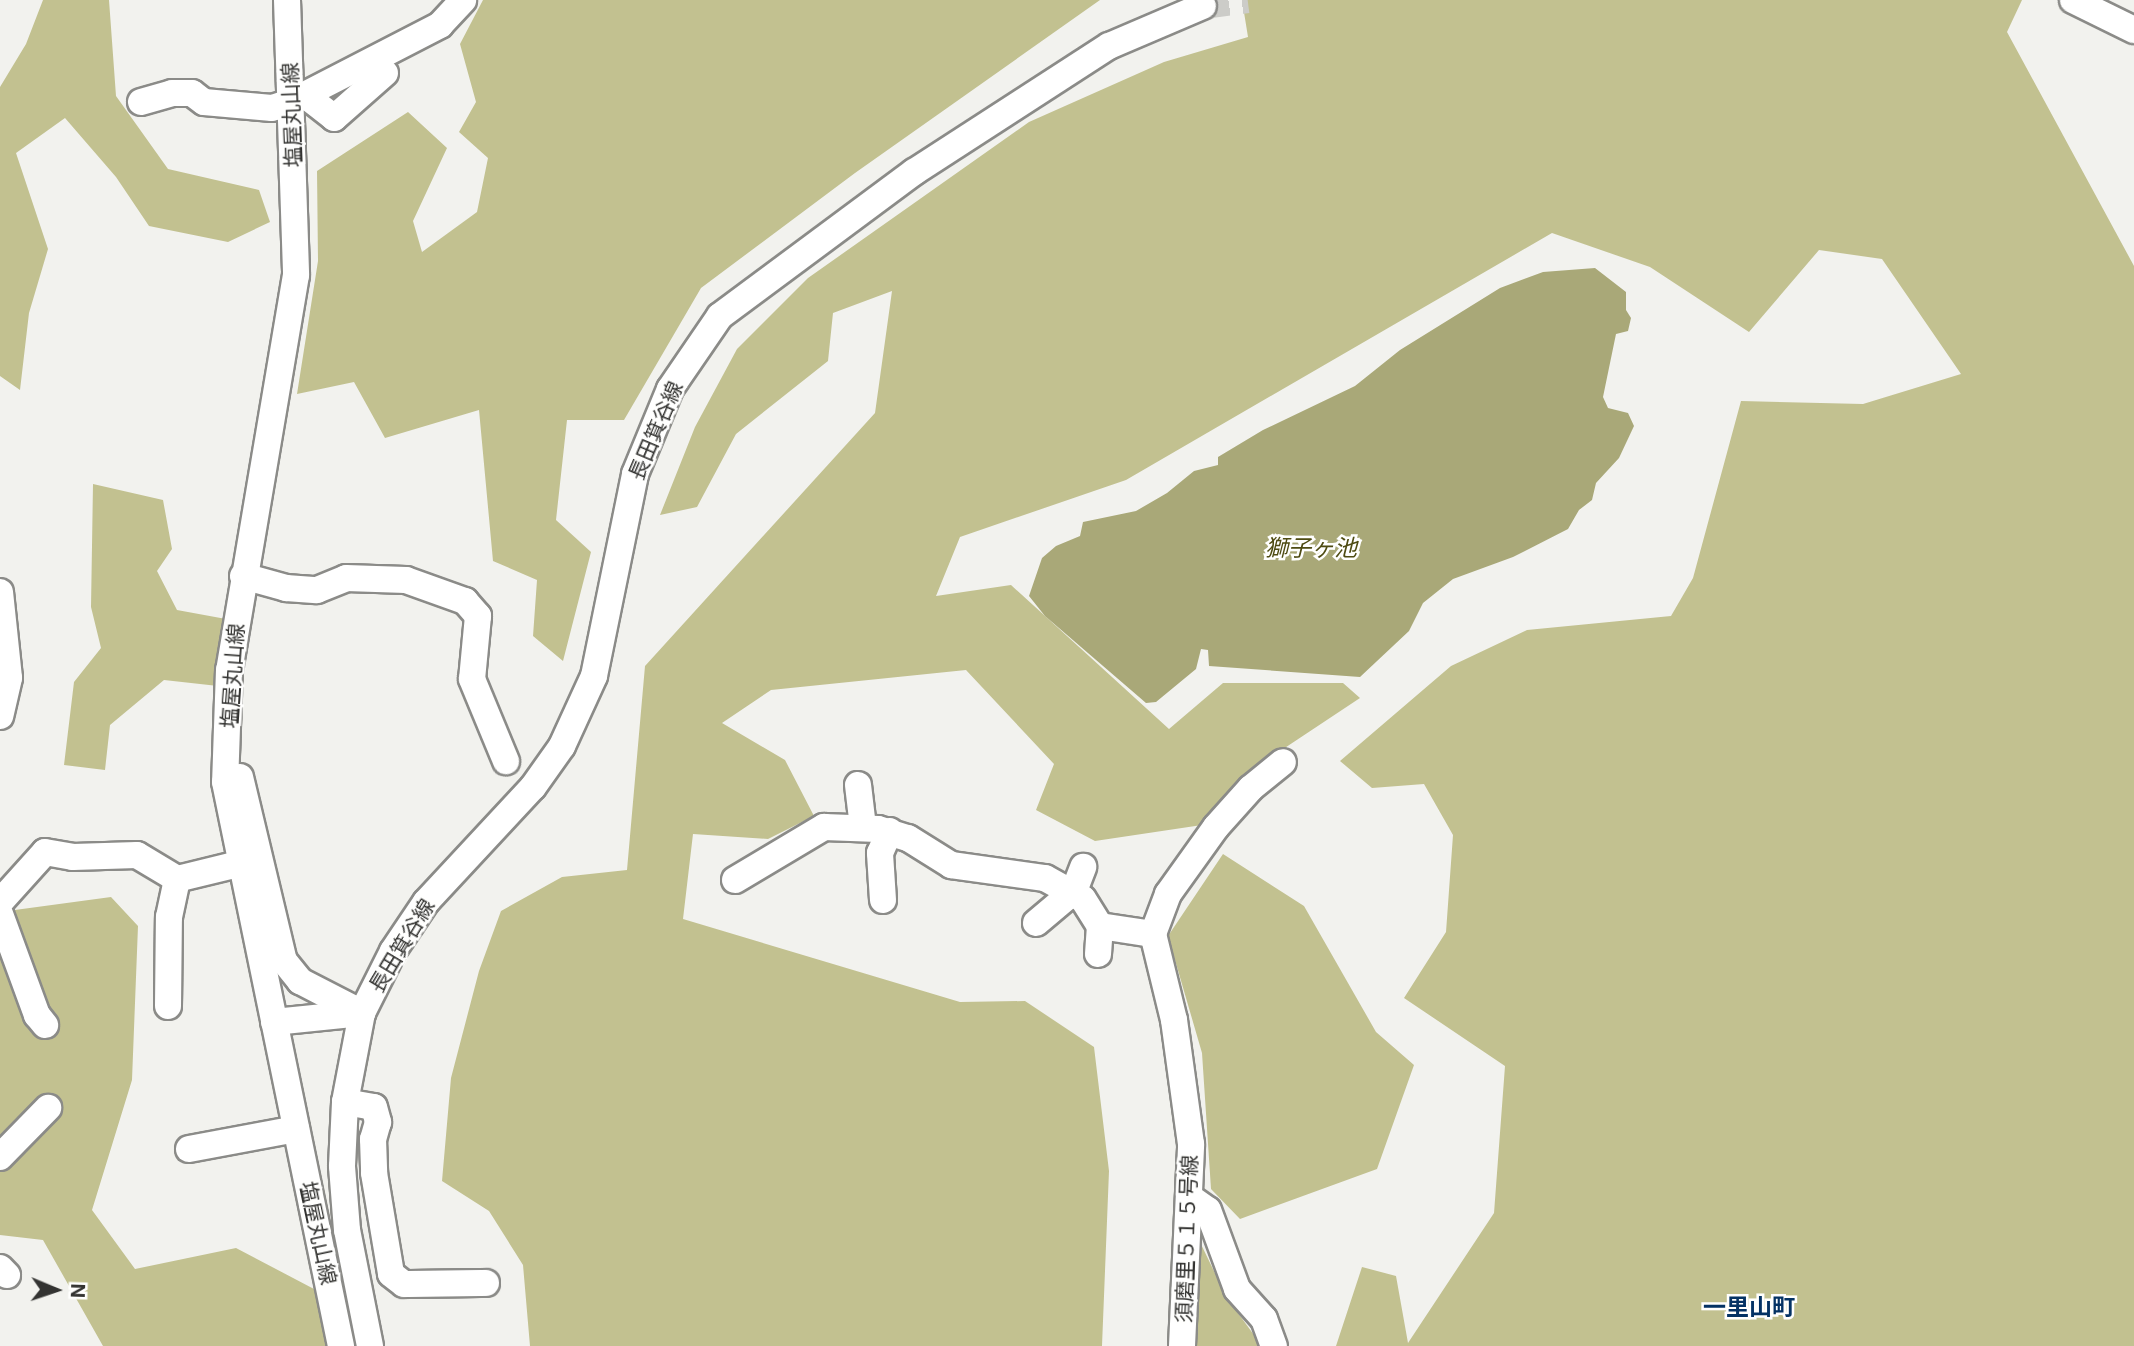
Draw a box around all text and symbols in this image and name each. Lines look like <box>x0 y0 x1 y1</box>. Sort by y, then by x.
street label: 塩屋丸山線 <box>278 62 306 168</box>
street label: 長田箕谷線 <box>624 378 688 484</box>
water label: 獅子ヶ池 <box>1265 534 1357 562</box>
street label: 塩屋丸山線 <box>217 623 249 729</box>
street label: 長田箕谷線 <box>364 895 440 997</box>
street label: 須磨里５１５号線 <box>1171 1155 1203 1323</box>
street label: 塩屋丸山線 <box>295 1179 341 1287</box>
north arrow <box>21 1255 91 1325</box>
text: N <box>66 1283 89 1298</box>
district label: 一里山町 <box>1703 1293 1795 1321</box>

